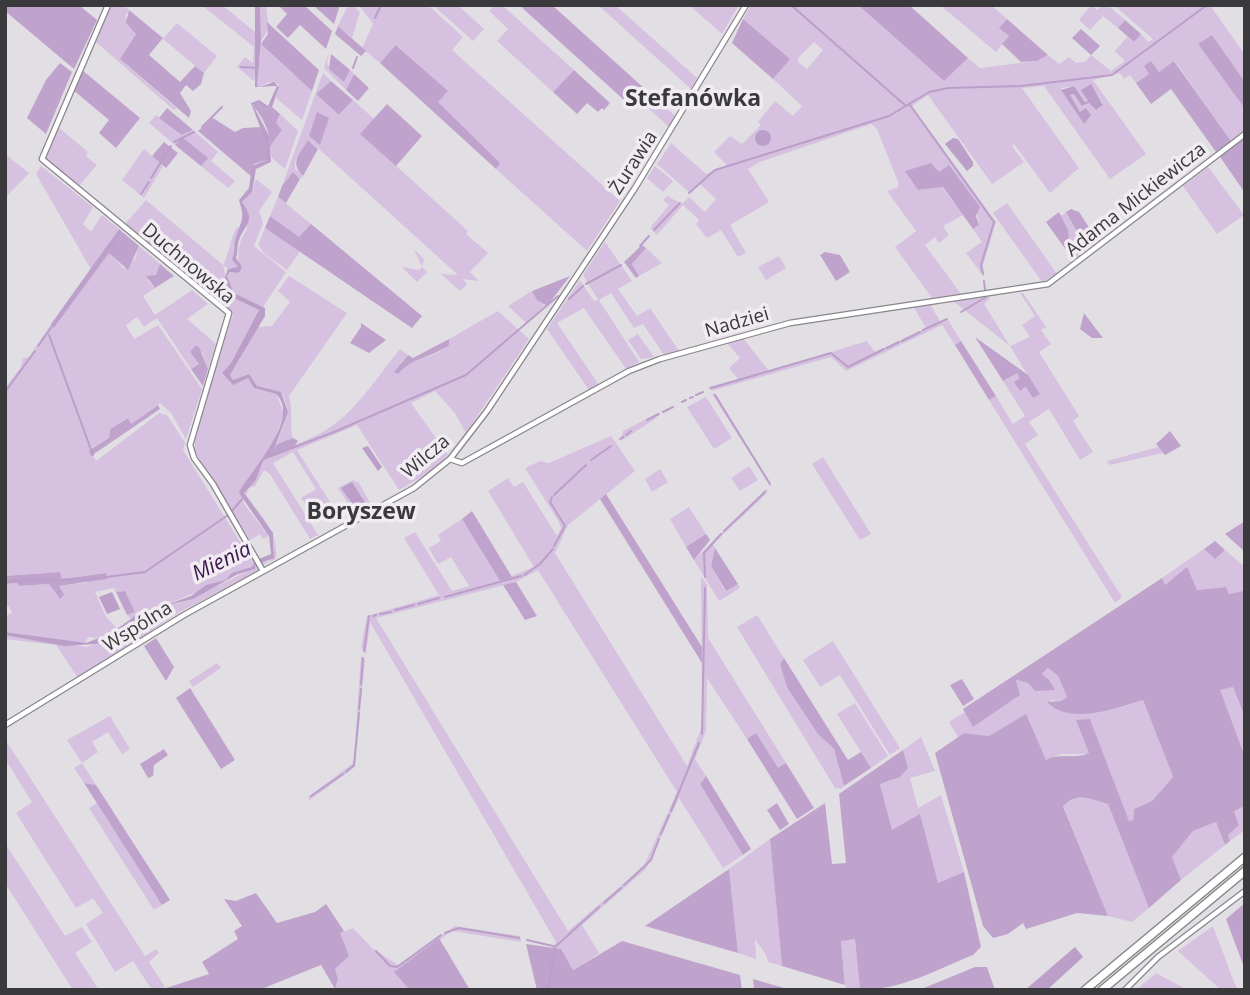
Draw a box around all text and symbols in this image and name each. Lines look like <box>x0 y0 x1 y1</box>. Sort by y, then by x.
district label: Stefanówka <box>625 85 761 113</box>
street label: Żurawia <box>605 127 663 199</box>
street label: Adama Mickiewicza <box>1061 138 1211 262</box>
street label: Duchnowska <box>137 219 239 309</box>
street label: Nadziei <box>702 303 772 343</box>
street label: Wilcza <box>397 430 455 484</box>
district label: Boryszew <box>306 498 416 526</box>
water label: Mienia <box>188 537 256 587</box>
street label: Wspólna <box>99 597 177 657</box>

